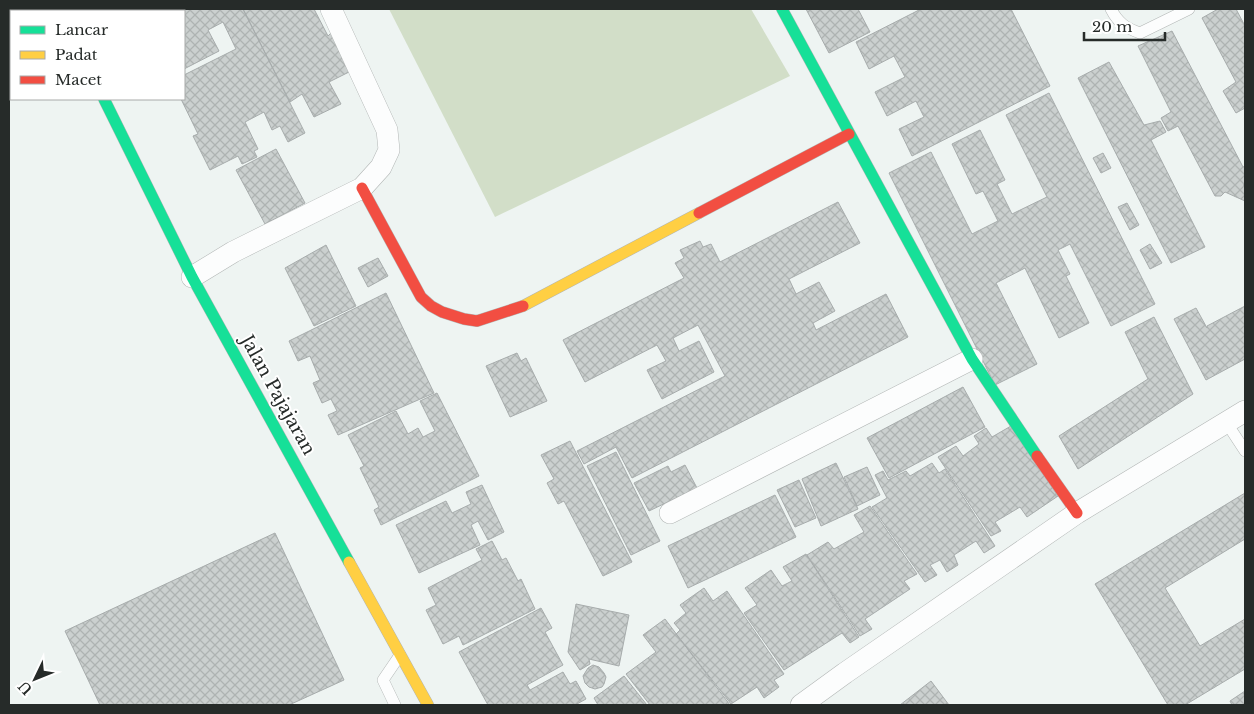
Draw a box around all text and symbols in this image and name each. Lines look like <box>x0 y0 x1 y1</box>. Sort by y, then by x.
legend <box>10 10 185 100</box>
scale bar <box>1084 10 1165 42</box>
text: 20 m <box>1092 17 1132 36</box>
text: Lancar <box>55 20 109 39</box>
text: Padat <box>55 45 98 64</box>
text: Macet <box>55 70 102 89</box>
street label: Jalan Pajajaran <box>235 329 320 459</box>
north arrow <box>10 654 60 704</box>
text: U <box>14 677 36 699</box>

